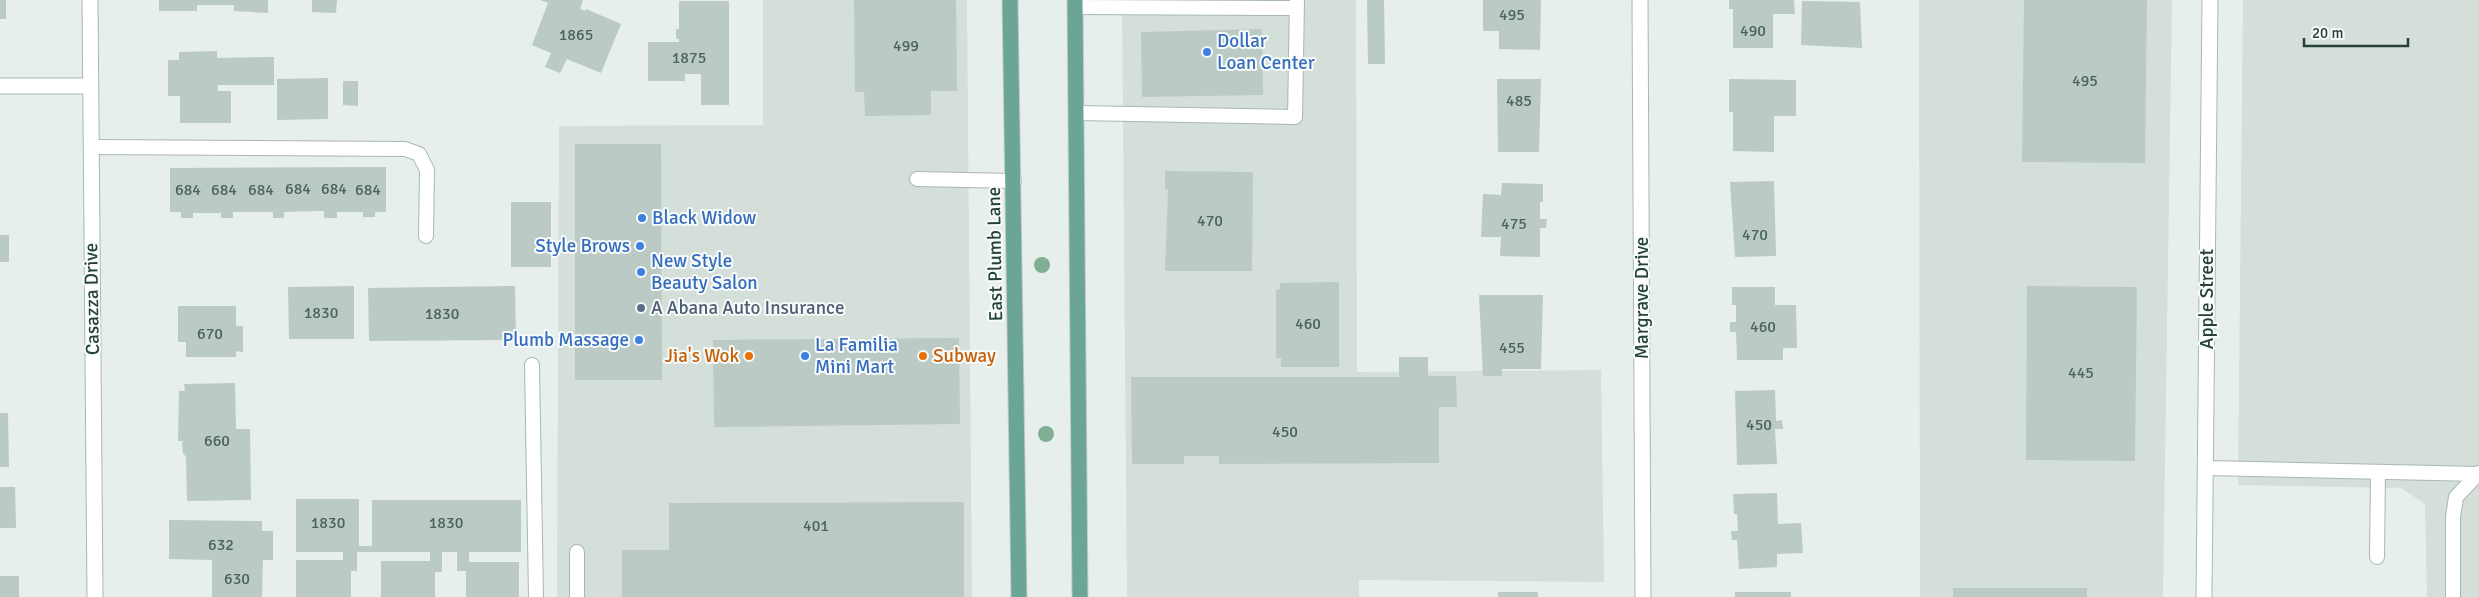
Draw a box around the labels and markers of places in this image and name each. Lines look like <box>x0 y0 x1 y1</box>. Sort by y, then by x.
place label: Dollar Loan Center <box>1217 29 1315 75</box>
marker: Dollar Loan Center <box>1201 46 1213 58</box>
place label: Black Widow <box>652 206 756 230</box>
marker: Black Widow <box>636 212 648 224</box>
place label: Style Brows <box>535 234 630 258</box>
marker: Style Brows <box>634 240 646 252</box>
place label: New Style Beauty Salon <box>651 249 758 295</box>
marker: New Style Beauty Salon <box>635 266 647 278</box>
place label: A Abana Auto Insurance <box>651 296 844 320</box>
marker: A Abana Auto Insurance <box>635 302 647 314</box>
place label: Plumb Massage <box>502 328 629 352</box>
place label: La Familia Mini Mart <box>815 333 898 379</box>
marker: Plumb Massage <box>633 334 645 346</box>
place label: Jia's Wok <box>664 344 739 368</box>
place label: Subway <box>933 344 996 368</box>
marker: Jia's Wok <box>743 350 755 362</box>
marker: La Familia Mini Mart <box>799 350 811 362</box>
marker: Subway <box>917 350 929 362</box>

